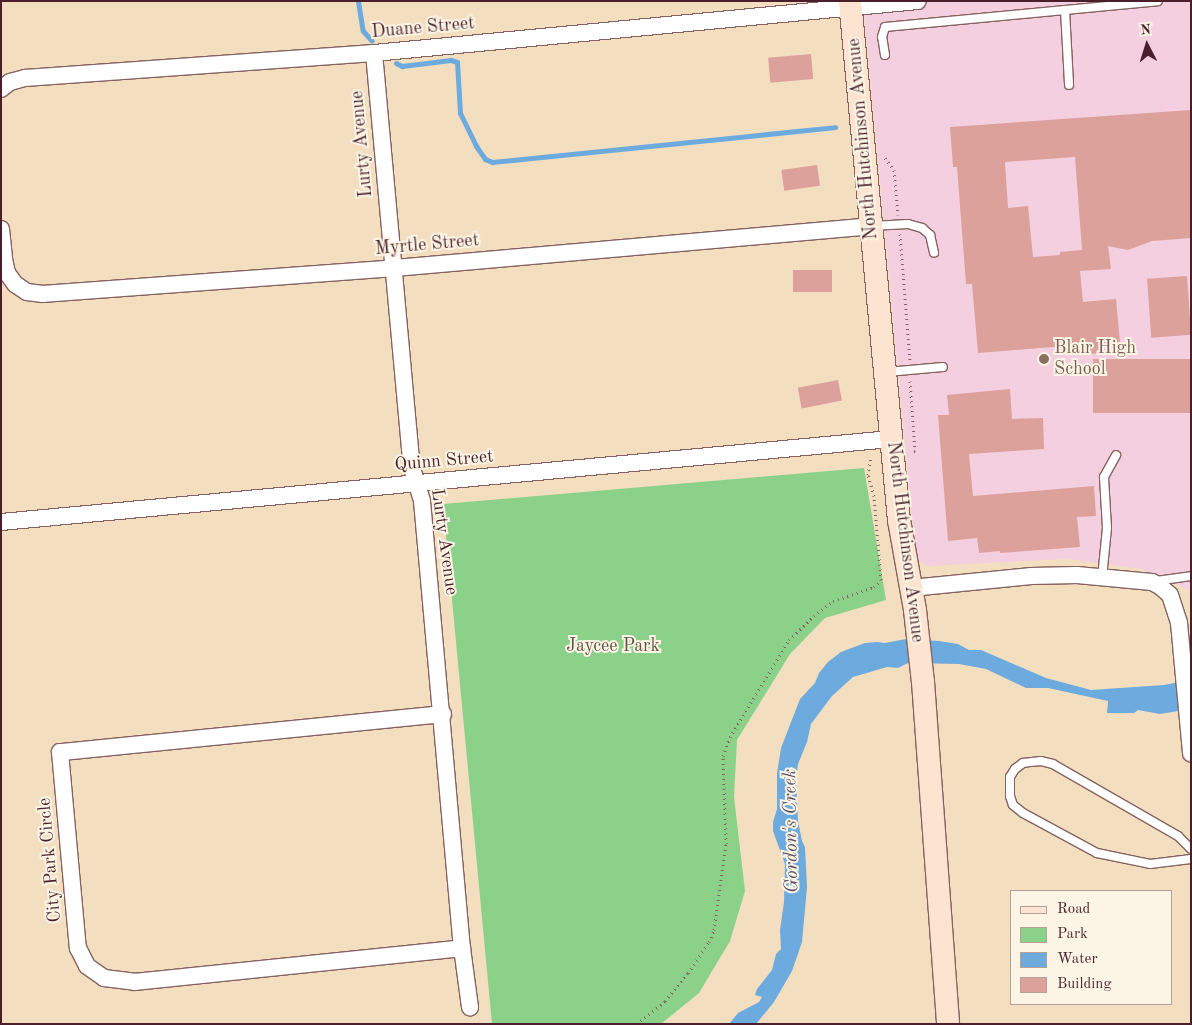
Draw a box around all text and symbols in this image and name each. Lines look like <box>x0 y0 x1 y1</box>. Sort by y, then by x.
street label: Duane Street <box>371 13 475 43</box>
north arrow <box>1122 20 1172 70</box>
text: N <box>1140 23 1152 37</box>
street label: North Hutchinson Avenue <box>843 37 883 241</box>
street label: Lurty Avenue <box>347 90 377 198</box>
street label: Myrtle Street <box>374 230 480 260</box>
place label: Blair High School <box>1054 338 1136 380</box>
marker: Blair High School <box>1038 353 1050 365</box>
street label: North Hutchinson Avenue <box>882 440 928 644</box>
street label: Quinn Street <box>394 446 494 476</box>
street label: Lurty Avenue <box>426 487 462 597</box>
park label: Jaycee Park <box>566 635 660 657</box>
water label: Gordon's Creek <box>780 769 804 893</box>
street label: City Park Circle <box>34 797 66 923</box>
legend <box>1010 890 1172 1005</box>
text: Road <box>1057 902 1090 917</box>
text: Park <box>1057 927 1088 942</box>
text: Water <box>1057 952 1098 967</box>
text: Building <box>1057 977 1112 992</box>

